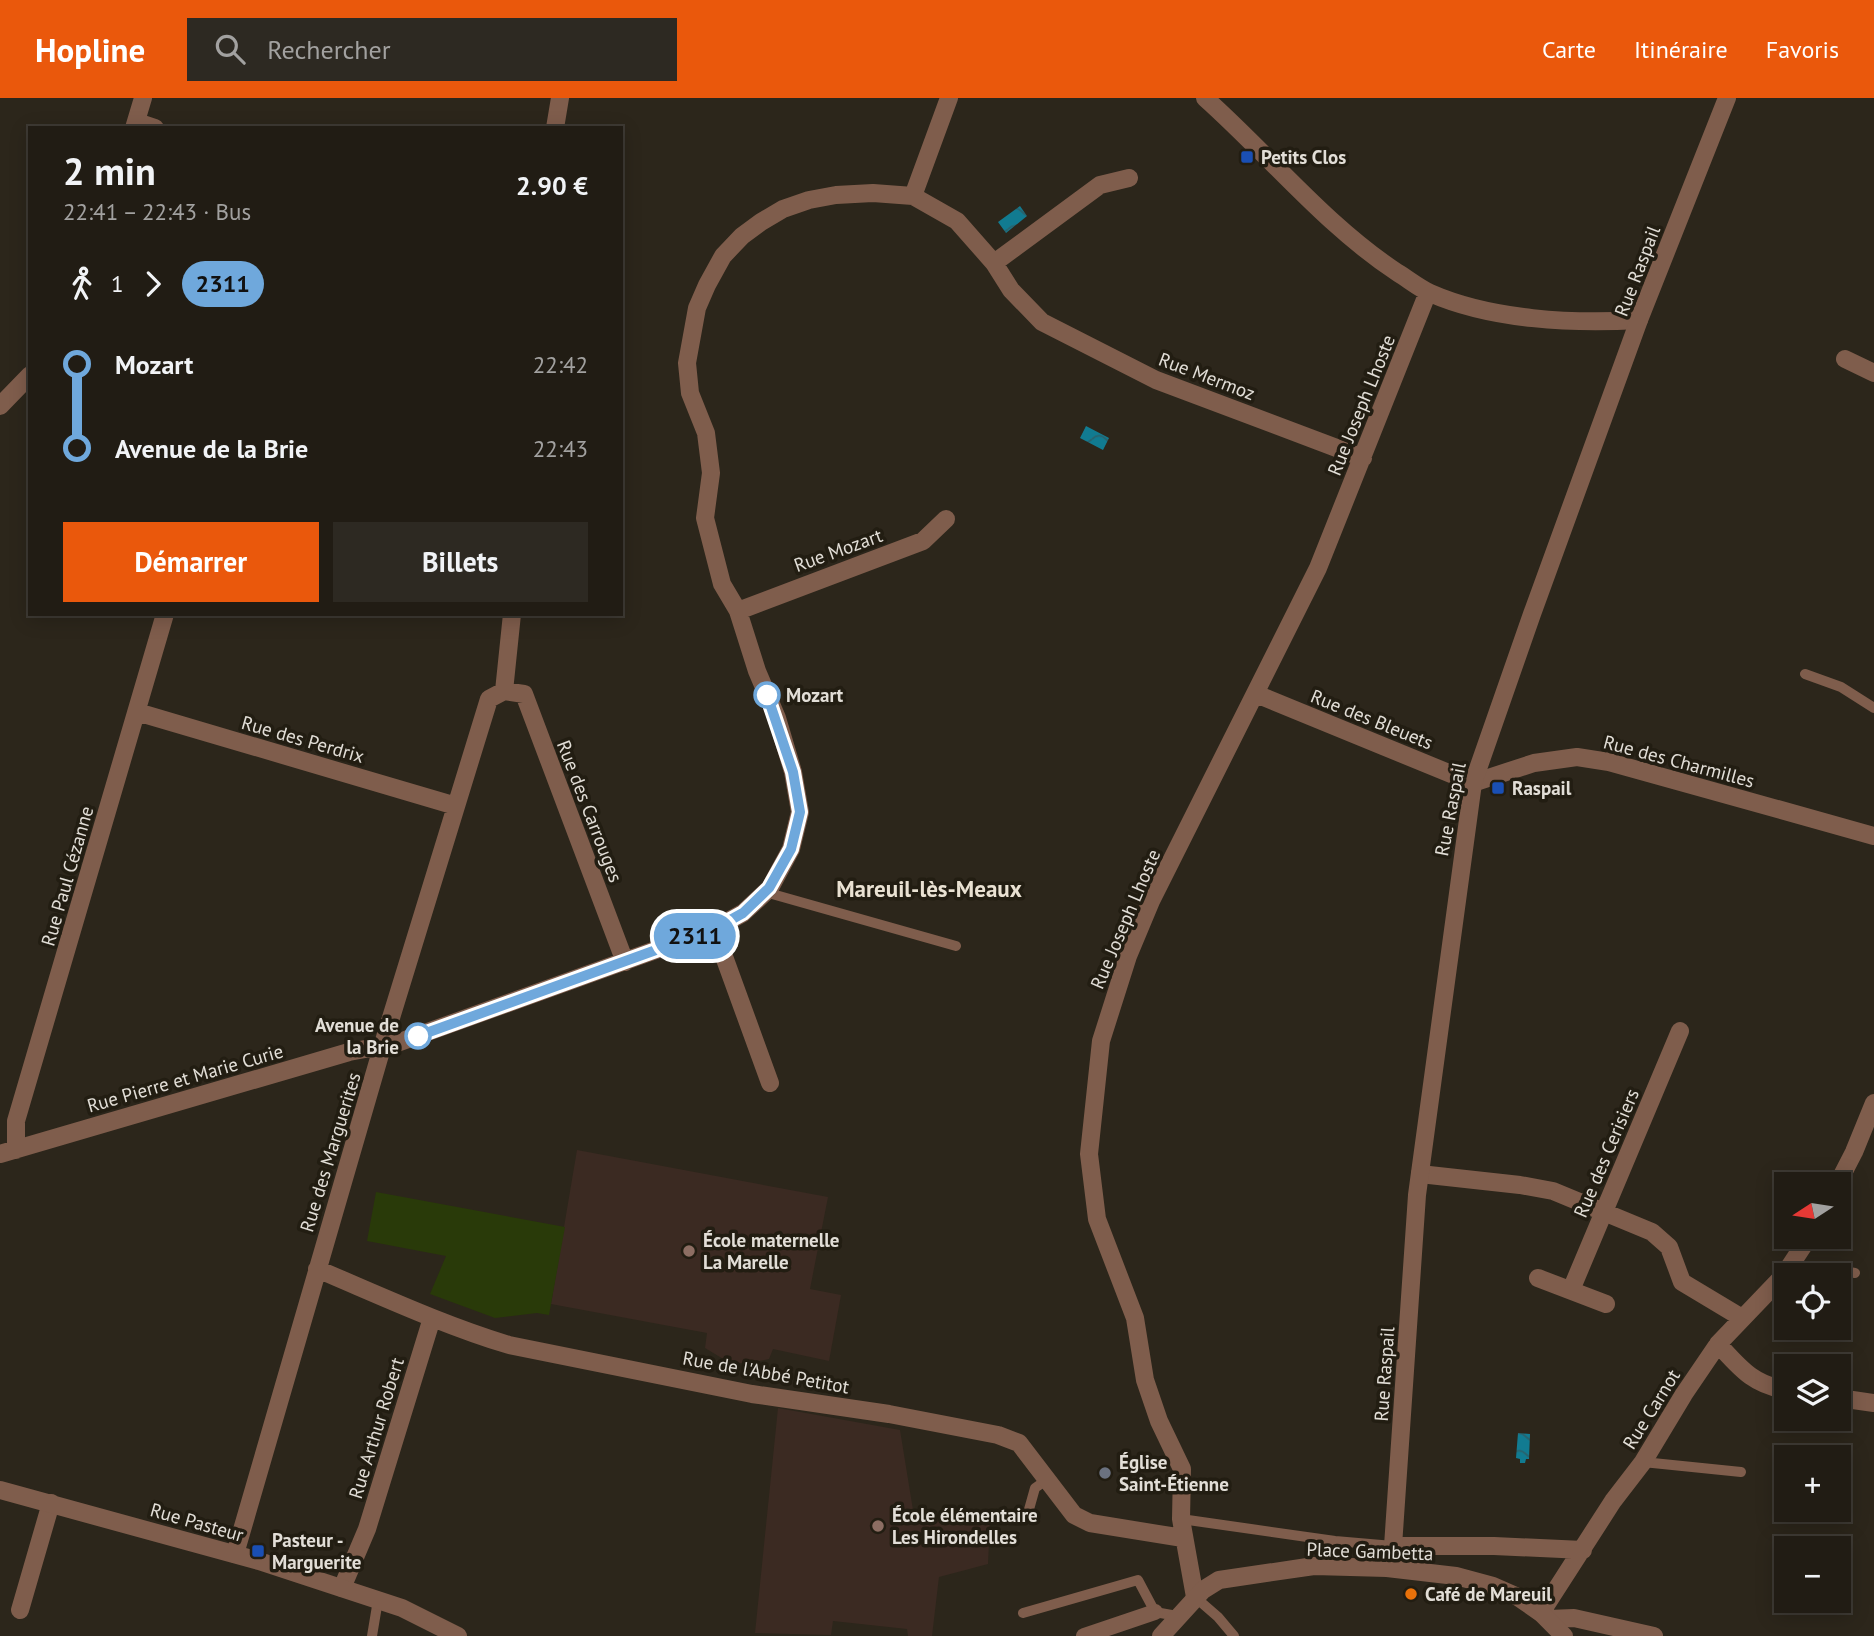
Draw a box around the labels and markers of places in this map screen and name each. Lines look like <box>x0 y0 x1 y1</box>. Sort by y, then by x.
place label: Petits Clos <box>1261 145 1346 169</box>
marker: Petits Clos <box>1239 149 1255 165</box>
marker: Mozart <box>754 682 780 708</box>
place label: Mozart <box>786 683 844 707</box>
place label: Raspail <box>1512 776 1572 800</box>
marker: Raspail <box>1490 780 1506 796</box>
place label: Avenue de la Brie <box>315 1013 399 1059</box>
marker: Avenue de la Brie <box>405 1023 431 1049</box>
place label: École maternelle La Marelle <box>703 1228 839 1274</box>
marker: École maternelle La Marelle <box>681 1243 697 1259</box>
place label: Église Saint-Étienne <box>1119 1450 1229 1496</box>
marker: Église Saint-Étienne <box>1097 1465 1113 1481</box>
place label: École élémentaire Les Hirondelles <box>892 1503 1038 1549</box>
marker: École élémentaire Les Hirondelles <box>870 1518 886 1534</box>
place label: Pasteur - Marguerite <box>272 1528 361 1574</box>
marker: Pasteur - Marguerite <box>250 1543 266 1559</box>
place label: Café de Mareuil <box>1425 1582 1552 1606</box>
marker: Café de Mareuil <box>1403 1586 1419 1602</box>

